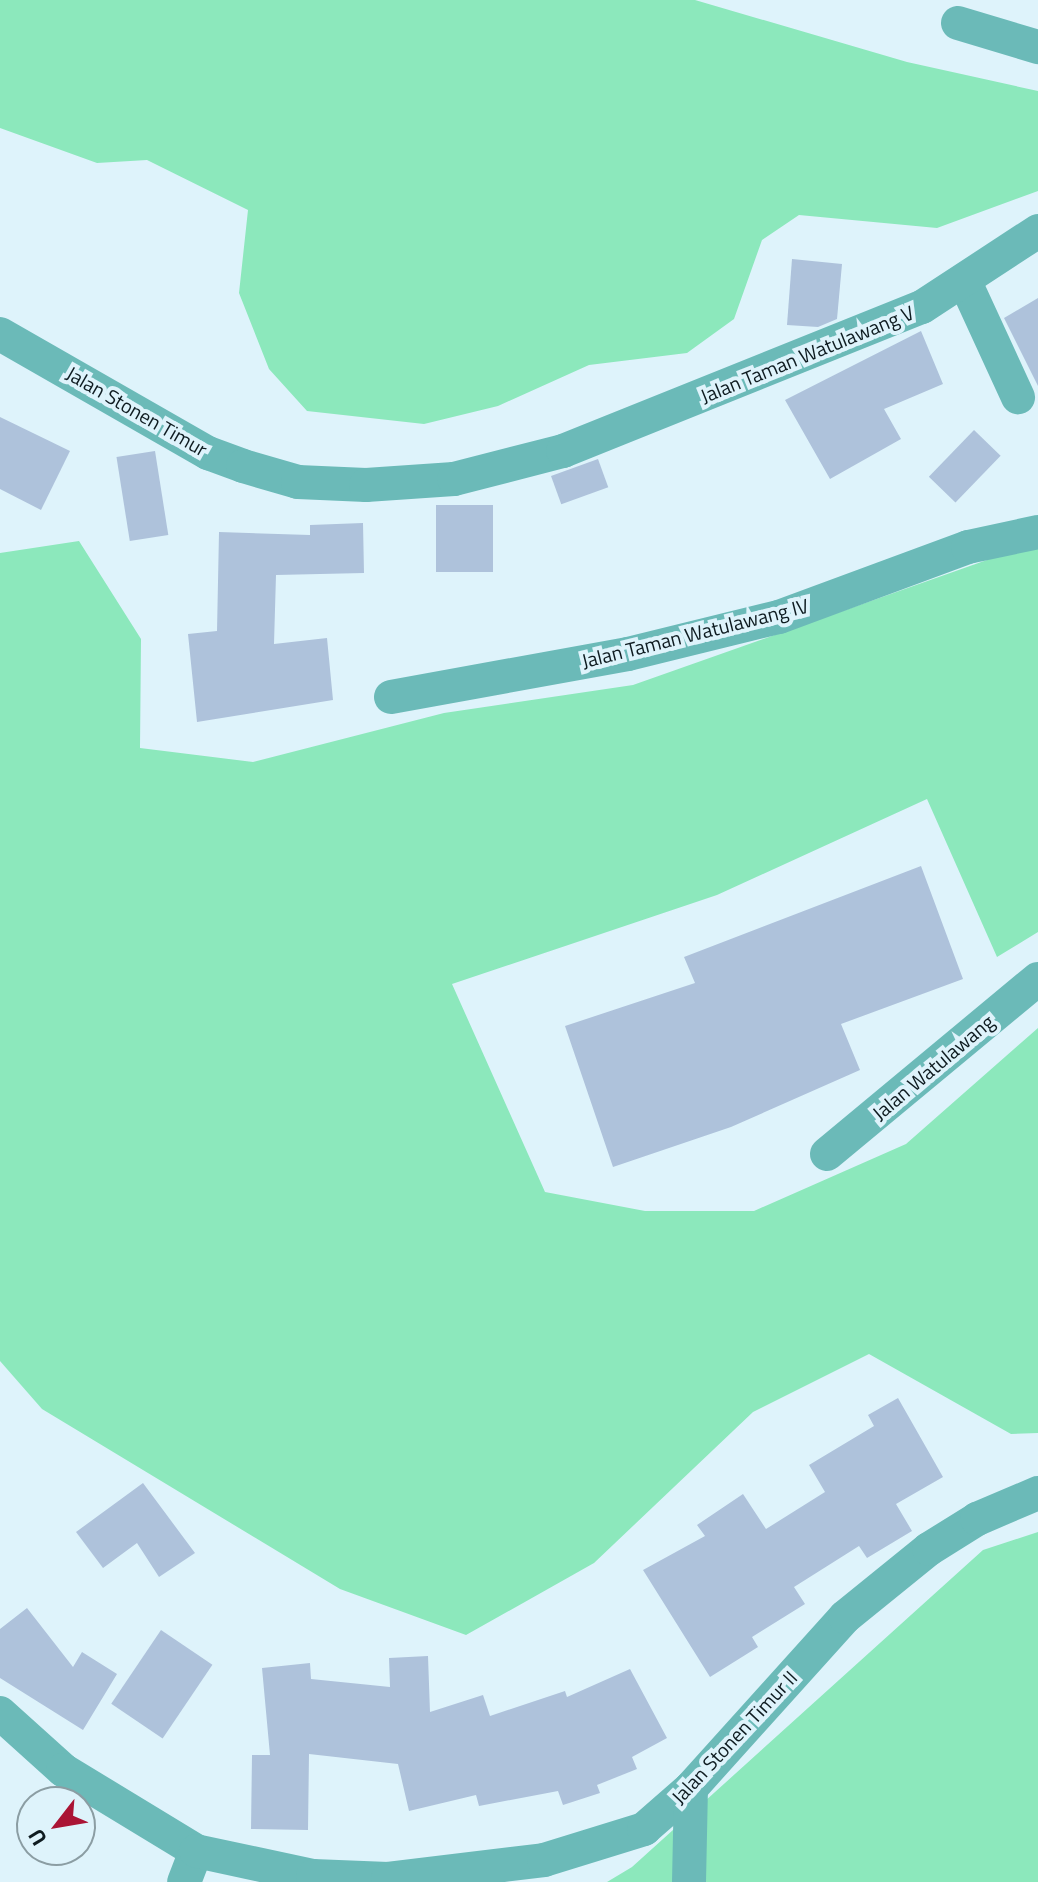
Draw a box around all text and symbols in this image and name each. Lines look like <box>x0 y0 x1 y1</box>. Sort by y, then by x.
street label: Jalan Taman Watulawang V <box>697 300 917 408</box>
street label: Jalan Stonen Timur <box>62 361 212 461</box>
street label: Jalan Taman Watulawang IV <box>579 593 811 673</box>
street label: Jalan Watulawang <box>867 1009 999 1125</box>
street label: Jalan Stonen Timur II <box>666 1665 802 1809</box>
north arrow <box>16 1786 96 1866</box>
text: U <box>19 1822 55 1852</box>

